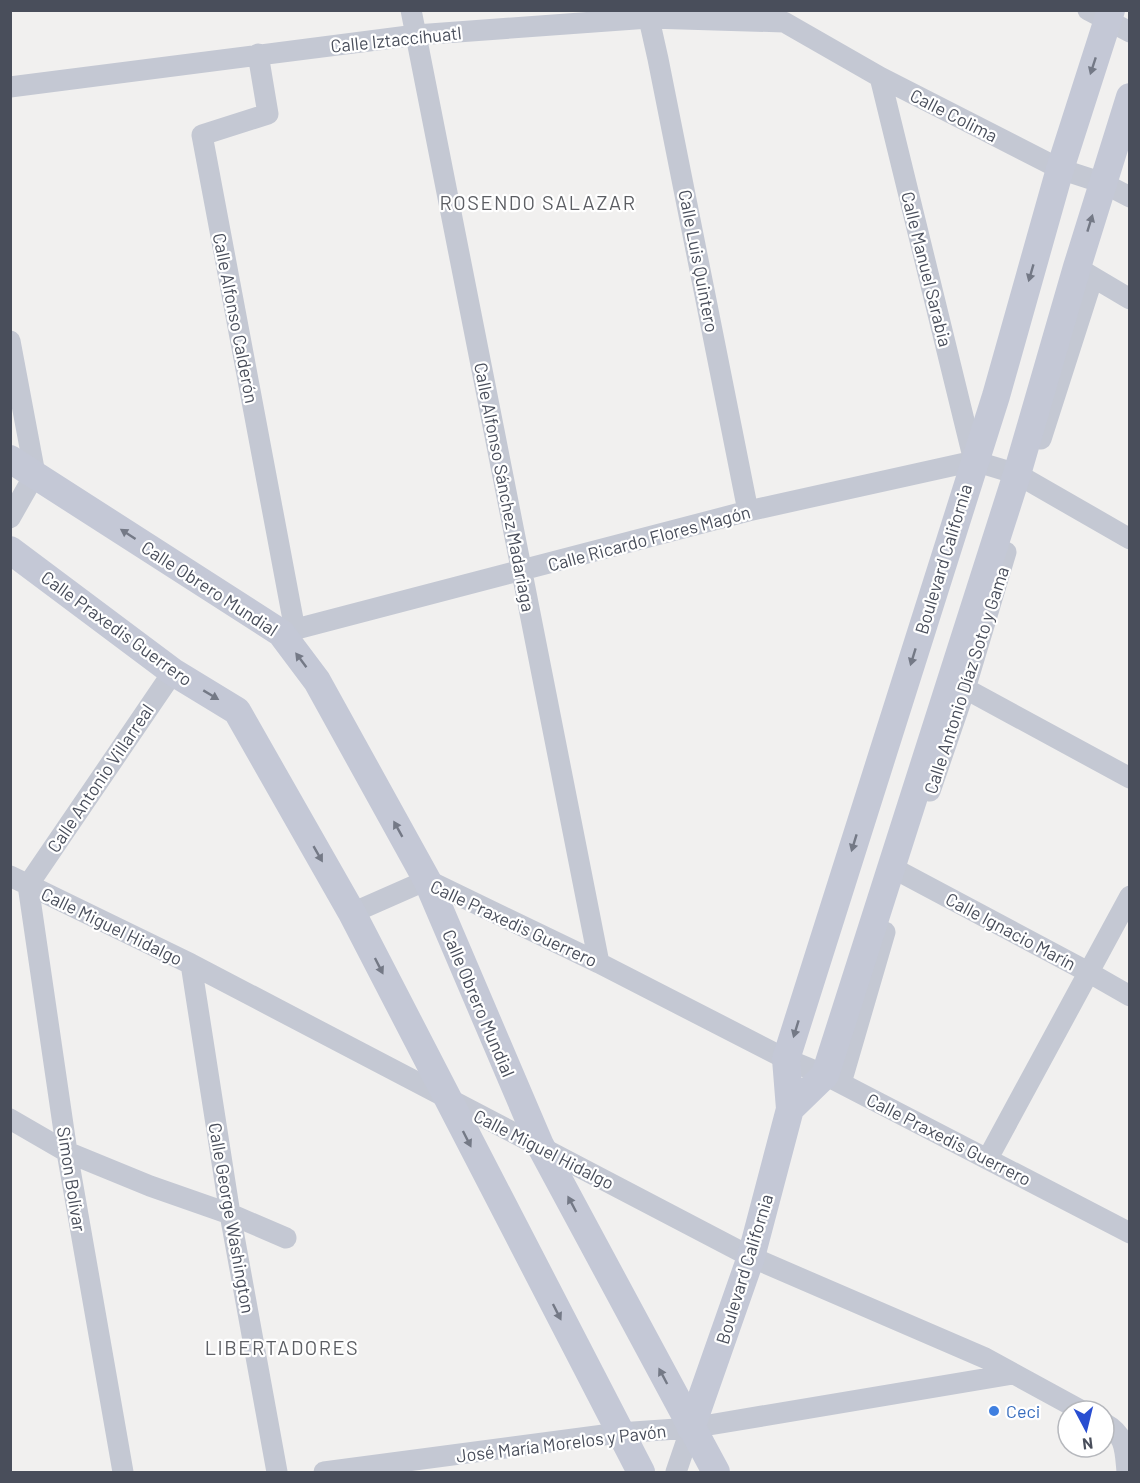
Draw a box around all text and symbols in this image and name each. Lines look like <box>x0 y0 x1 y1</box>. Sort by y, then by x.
street label: Calle Iztaccíhuatl <box>329 21 463 57</box>
one-way arrow <box>1088 57 1098 75</box>
street label: Calle Colima <box>907 84 1001 146</box>
street label: Calle Luis Quintero <box>674 188 724 334</box>
street label: Calle Manuel Sarabia <box>897 189 957 349</box>
district label: ROSENDO SALAZAR <box>440 190 636 214</box>
one-way arrow <box>1086 214 1095 232</box>
street label: Calle Alfonso Calderón <box>209 231 263 405</box>
one-way arrow <box>1026 264 1035 282</box>
street label: Calle Alfonso Sánchez Madariaga <box>470 361 540 613</box>
street label: Boulevard California <box>910 481 976 637</box>
street label: Calle Ricardo Flores Magón <box>545 500 753 576</box>
one-way arrow <box>120 529 136 540</box>
street label: Calle Obrero Mundial <box>138 536 282 640</box>
street label: Calle Antonio Díaz Soto y Gama <box>919 564 1013 796</box>
street label: Calle Praxedis Guerrero <box>37 566 197 690</box>
one-way arrow <box>908 648 917 666</box>
one-way arrow <box>295 652 308 668</box>
one-way arrow <box>203 690 220 700</box>
street label: Calle Antonio Villarreal <box>42 700 158 856</box>
one-way arrow <box>393 820 403 837</box>
one-way arrow <box>849 834 858 852</box>
one-way arrow <box>313 846 323 863</box>
street label: Calle Praxedis Guerrero <box>427 875 601 971</box>
street label: Calle Miguel Hidalgo <box>38 882 186 970</box>
street label: Calle Ignacio Marín <box>942 887 1080 975</box>
street label: Calle Obrero Mundial <box>438 926 520 1080</box>
one-way arrow <box>374 957 383 974</box>
one-way arrow <box>791 1020 800 1038</box>
street label: Calle Praxedis Guerrero <box>863 1088 1035 1190</box>
street label: Calle Miguel Hidalgo <box>470 1104 618 1194</box>
street label: Calle George Washington <box>204 1121 260 1315</box>
street label: Simon Bolívar <box>53 1125 91 1234</box>
one-way arrow <box>462 1130 472 1148</box>
street label: Boulevard California <box>711 1191 777 1347</box>
one-way arrow <box>567 1195 577 1212</box>
one-way arrow <box>552 1304 562 1321</box>
district label: LIBERTADORES <box>205 1335 359 1359</box>
one-way arrow <box>659 1368 668 1385</box>
north arrow <box>1056 1399 1116 1459</box>
place label: Ceci <box>1006 1400 1040 1422</box>
marker: Ceci <box>987 1404 1001 1418</box>
street label: José María Morelos y Pavón <box>455 1419 667 1467</box>
text: N <box>1081 1434 1094 1454</box>

